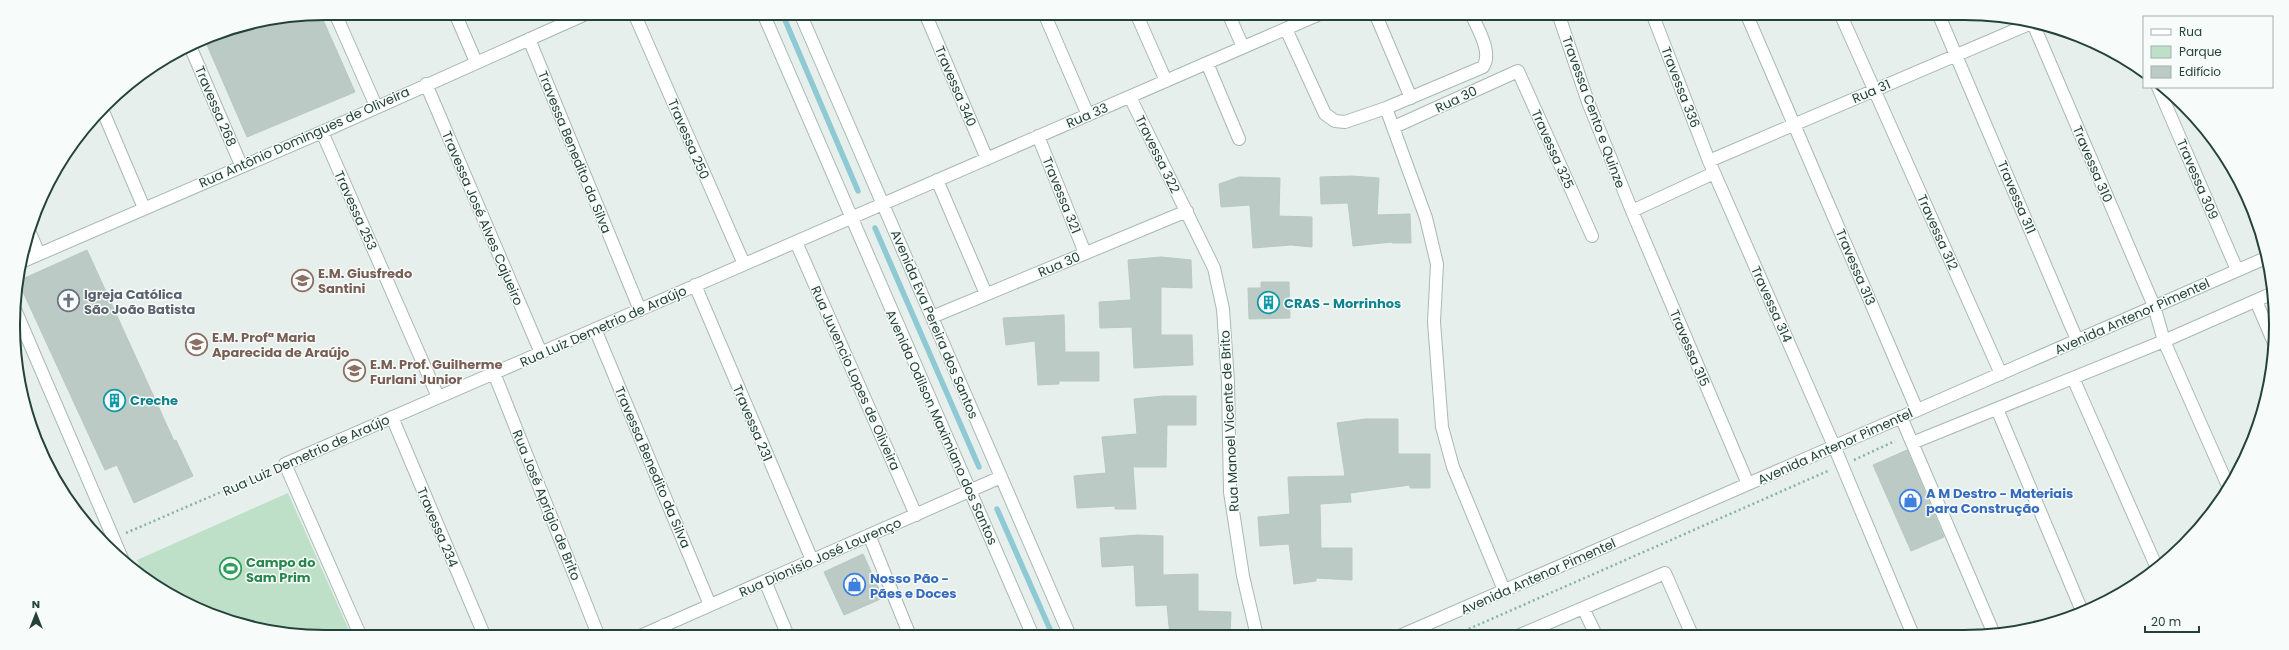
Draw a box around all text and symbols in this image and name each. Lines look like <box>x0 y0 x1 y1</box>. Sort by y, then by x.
legend <box>2143 16 2273 88</box>
text: Rua <box>2179 23 2202 40</box>
street label: Travessa Cento e Quinze <box>1557 34 1630 191</box>
street label: Travessa 340 <box>930 43 981 129</box>
text: Parque <box>2179 43 2222 60</box>
street label: Travessa 336 <box>1656 44 1705 130</box>
street label: Travessa 268 <box>190 63 241 149</box>
text: Edifício <box>2179 63 2221 80</box>
street label: Travessa Benedito da Silva <box>533 68 616 236</box>
street label: Rua 31 <box>1849 75 1893 108</box>
street label: Rua 30 <box>1432 81 1480 117</box>
street label: Rua Antônio Domingues de Oliveira <box>196 82 413 193</box>
street label: Travessa 250 <box>663 96 714 182</box>
street label: Rua 33 <box>1063 98 1111 133</box>
street label: Travessa 325 <box>1527 106 1579 192</box>
street label: Travessa 322 <box>1130 112 1185 196</box>
street label: Travessa 310 <box>2068 123 2117 206</box>
street label: Travessa José Alves Cajueiro <box>437 128 528 308</box>
street label: Travessa 309 <box>2172 136 2223 222</box>
street label: Travessa 321 <box>1038 154 1086 236</box>
street label: Travessa 311 <box>1993 158 2040 237</box>
street label: Travessa 253 <box>330 167 382 253</box>
street label: Travessa 312 <box>1912 191 1963 273</box>
street label: Travessa 313 <box>1831 226 1880 308</box>
street label: Avenida Eva Pereira dos Santos <box>886 227 983 422</box>
street label: Rua 30 <box>1035 247 1083 282</box>
street label: Travessa 314 <box>1746 263 1797 345</box>
place label: E.M. Giusfredo Santini <box>318 264 412 298</box>
school or university icon: E.M. Giusfredo Santini <box>290 267 316 293</box>
street label: Avenida Antenor Pimentel <box>2052 274 2213 359</box>
street label: Rua Luiz Demetrio de Araújo <box>517 281 690 372</box>
street label: Rua Juvencio Lopes de Oliveira <box>806 283 905 474</box>
place label: Igreja Católica São João Batista <box>84 285 196 319</box>
church icon: Igreja Católica São João Batista <box>56 288 82 314</box>
building icon: CRAS - Morrinhos <box>1256 290 1282 316</box>
place label: CRAS - Morrinhos <box>1284 294 1401 313</box>
street label: Avenida Odilson Maximiano dos Santos <box>881 306 1002 548</box>
street label: Travessa 315 <box>1665 307 1714 390</box>
place label: E.M. Profª Maria Aparecida de Araújo <box>212 328 349 362</box>
street label: Rua Manoel Vicente de Brito <box>1215 330 1244 512</box>
school or university icon: E.M. Profª Maria Aparecida de Araújo <box>183 331 209 357</box>
place label: E.M. Prof. Guilherme Furlani Junior <box>370 355 503 389</box>
school or university icon: E.M. Prof. Guilherme Furlani Junior <box>341 358 367 384</box>
street label: Travessa 231 <box>728 382 777 464</box>
street label: Travessa Benedito da Silva <box>610 383 695 551</box>
building icon: Creche <box>101 387 127 413</box>
place label: Creche <box>130 391 178 410</box>
street label: Avenida Antenor Pimentel <box>1755 404 1916 489</box>
street label: Rua Luiz Demetrio de Araújo <box>220 410 393 501</box>
street label: Rua José Aprigio de Brito <box>508 427 585 583</box>
street label: Travessa 234 <box>412 484 463 570</box>
place label: A M Destro - Materiais para Construção <box>1926 484 2073 518</box>
shop icon: A M Destro - Materiais para Construção <box>1898 487 1924 513</box>
street label: Rua Dionisio José Lourenço <box>736 513 904 602</box>
street label: Avenida Antenor Pimentel <box>1458 534 1619 619</box>
place label: Campo do Sam Prim <box>246 553 315 587</box>
sports icon: Campo do Sam Prim <box>218 556 244 582</box>
place label: Nosso Pão - Pães e Doces <box>870 569 957 603</box>
shop icon: Nosso Pão - Pães e Doces <box>841 572 867 598</box>
north arrow <box>16 594 56 634</box>
text: N <box>32 596 40 612</box>
scale bar <box>2145 608 2199 634</box>
text: 20 m <box>2151 613 2181 630</box>

